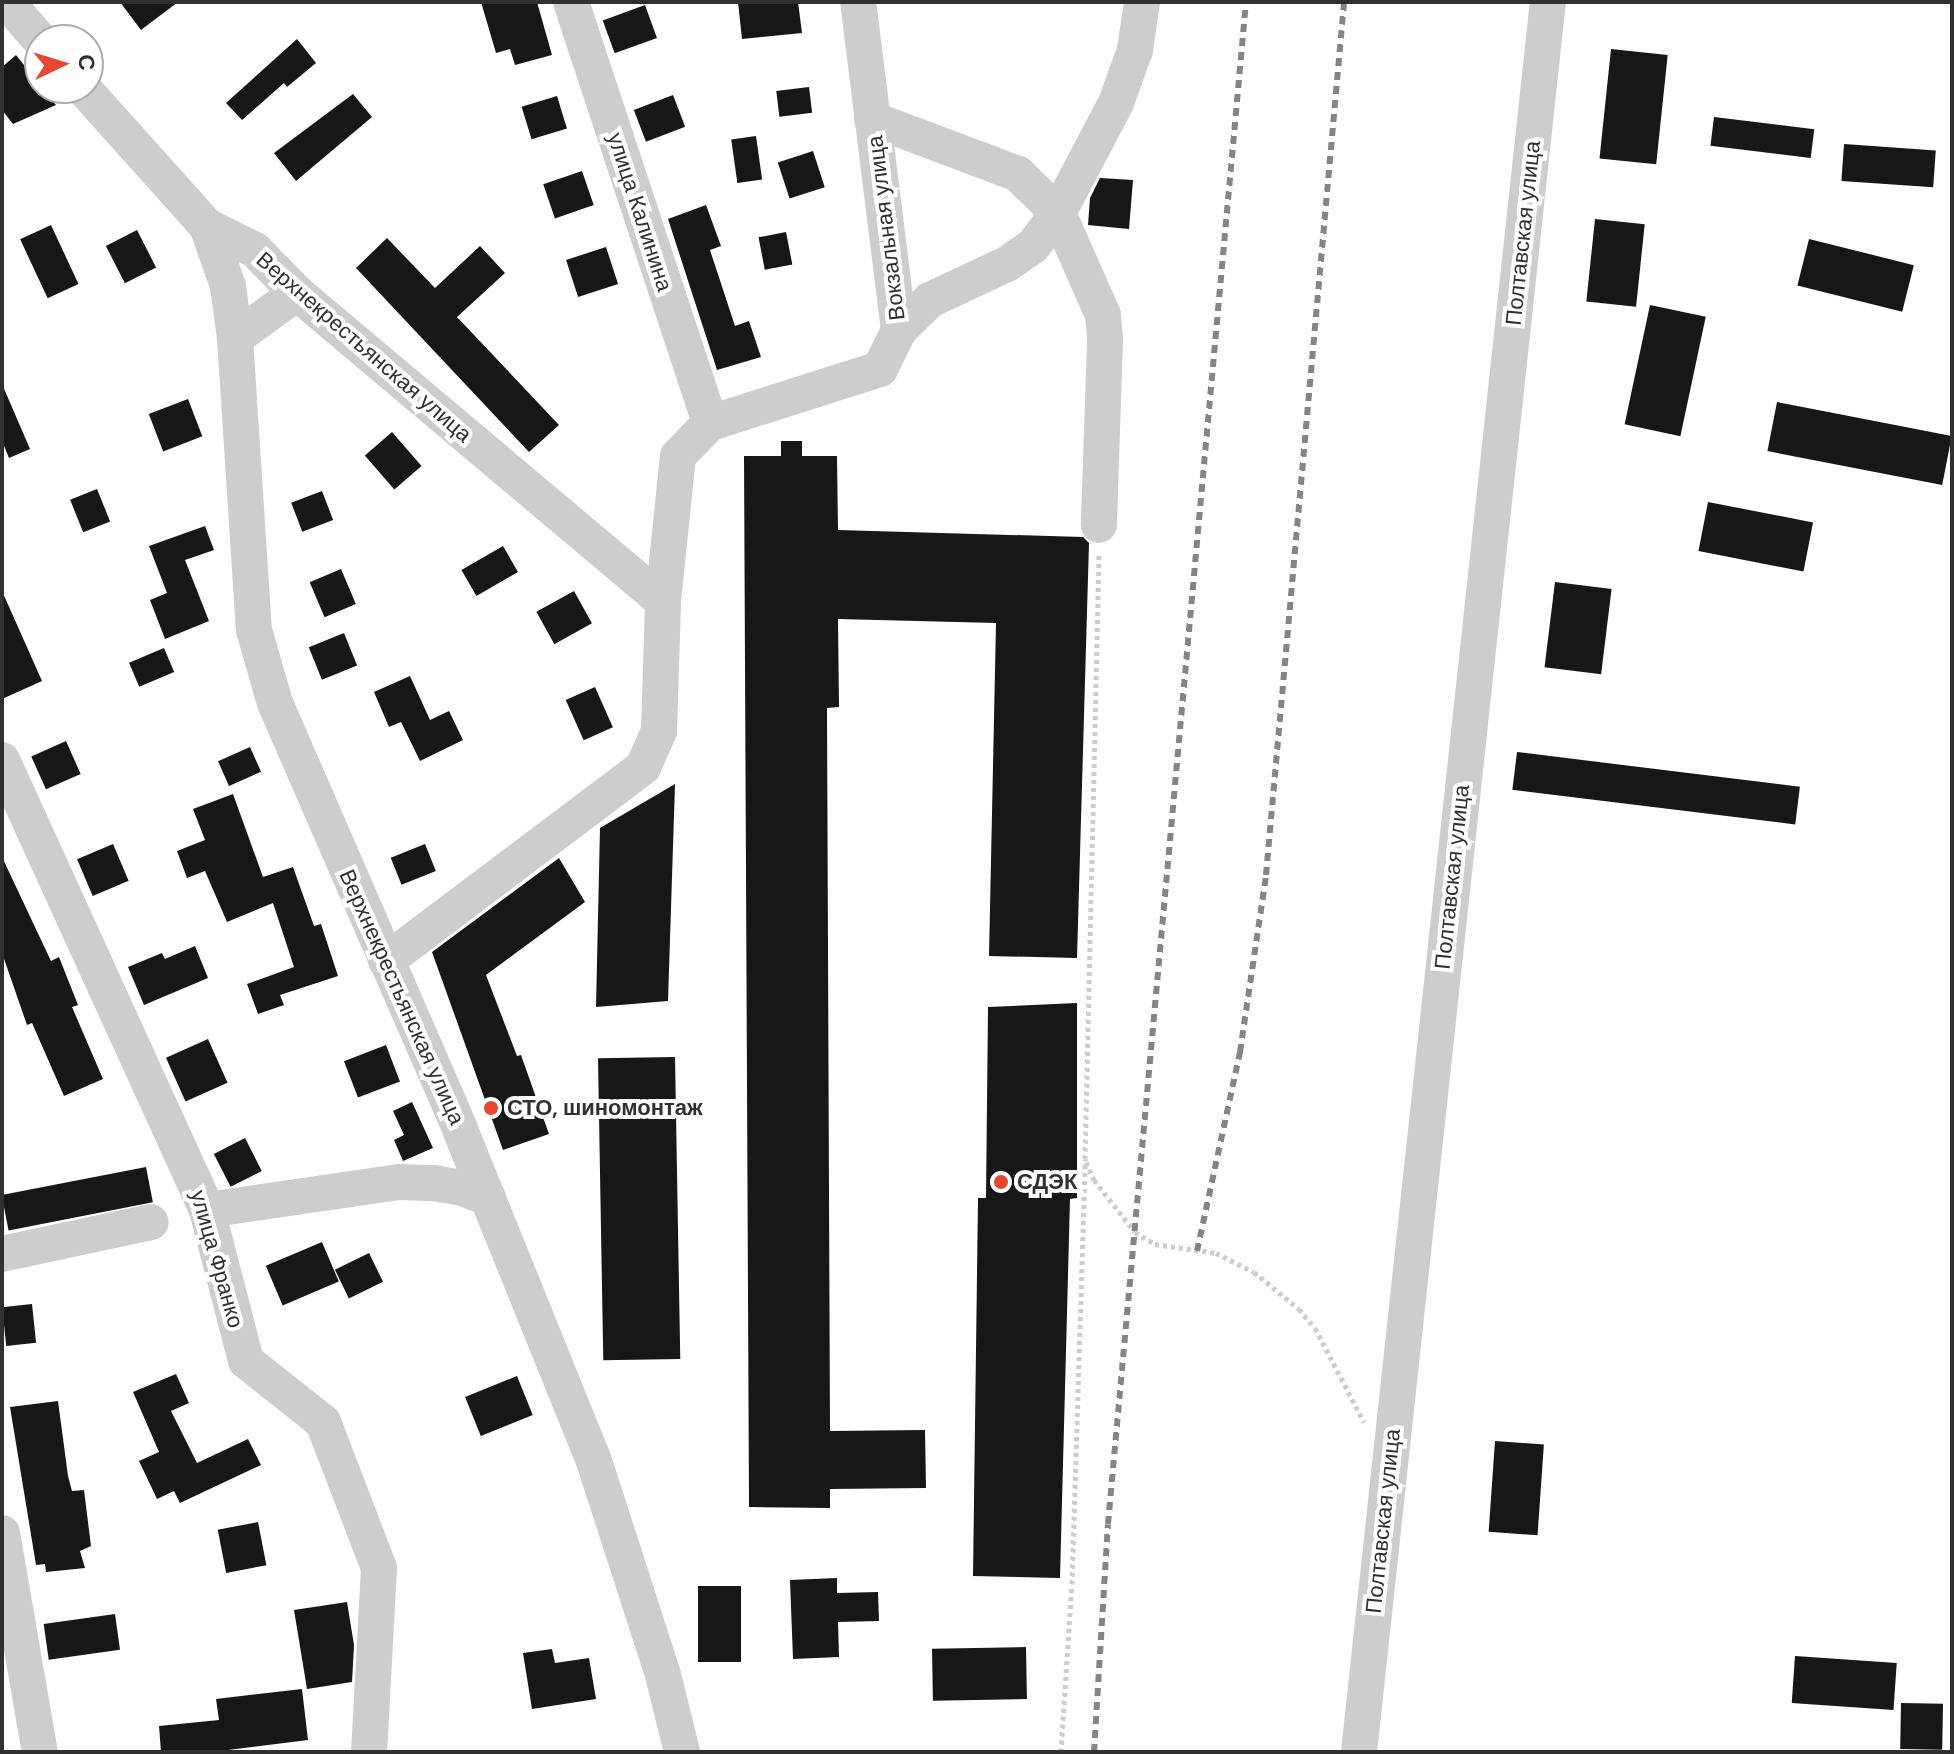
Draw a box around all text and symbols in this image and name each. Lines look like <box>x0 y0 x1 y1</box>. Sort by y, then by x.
north arrow <box>24 24 104 104</box>
text: С <box>71 53 101 71</box>
street label: улица Калинина <box>602 129 678 295</box>
street label: Вокзальная улица <box>862 134 910 322</box>
street label: Полтавская улица <box>1500 139 1546 327</box>
street label: Верхнекрестьянская улица <box>251 246 477 448</box>
street label: Полтавская улица <box>1429 783 1475 971</box>
street label: Верхнекрестьянская улица <box>334 865 470 1129</box>
place label: СТО, шиномонтаж <box>507 1095 703 1121</box>
marker: СТО, шиномонтаж <box>482 1099 500 1117</box>
place label: СДЭК <box>1017 1169 1077 1195</box>
marker: СДЭК <box>992 1173 1010 1191</box>
street label: улица Франко <box>185 1187 249 1331</box>
street label: Полтавская улица <box>1360 1427 1406 1615</box>

